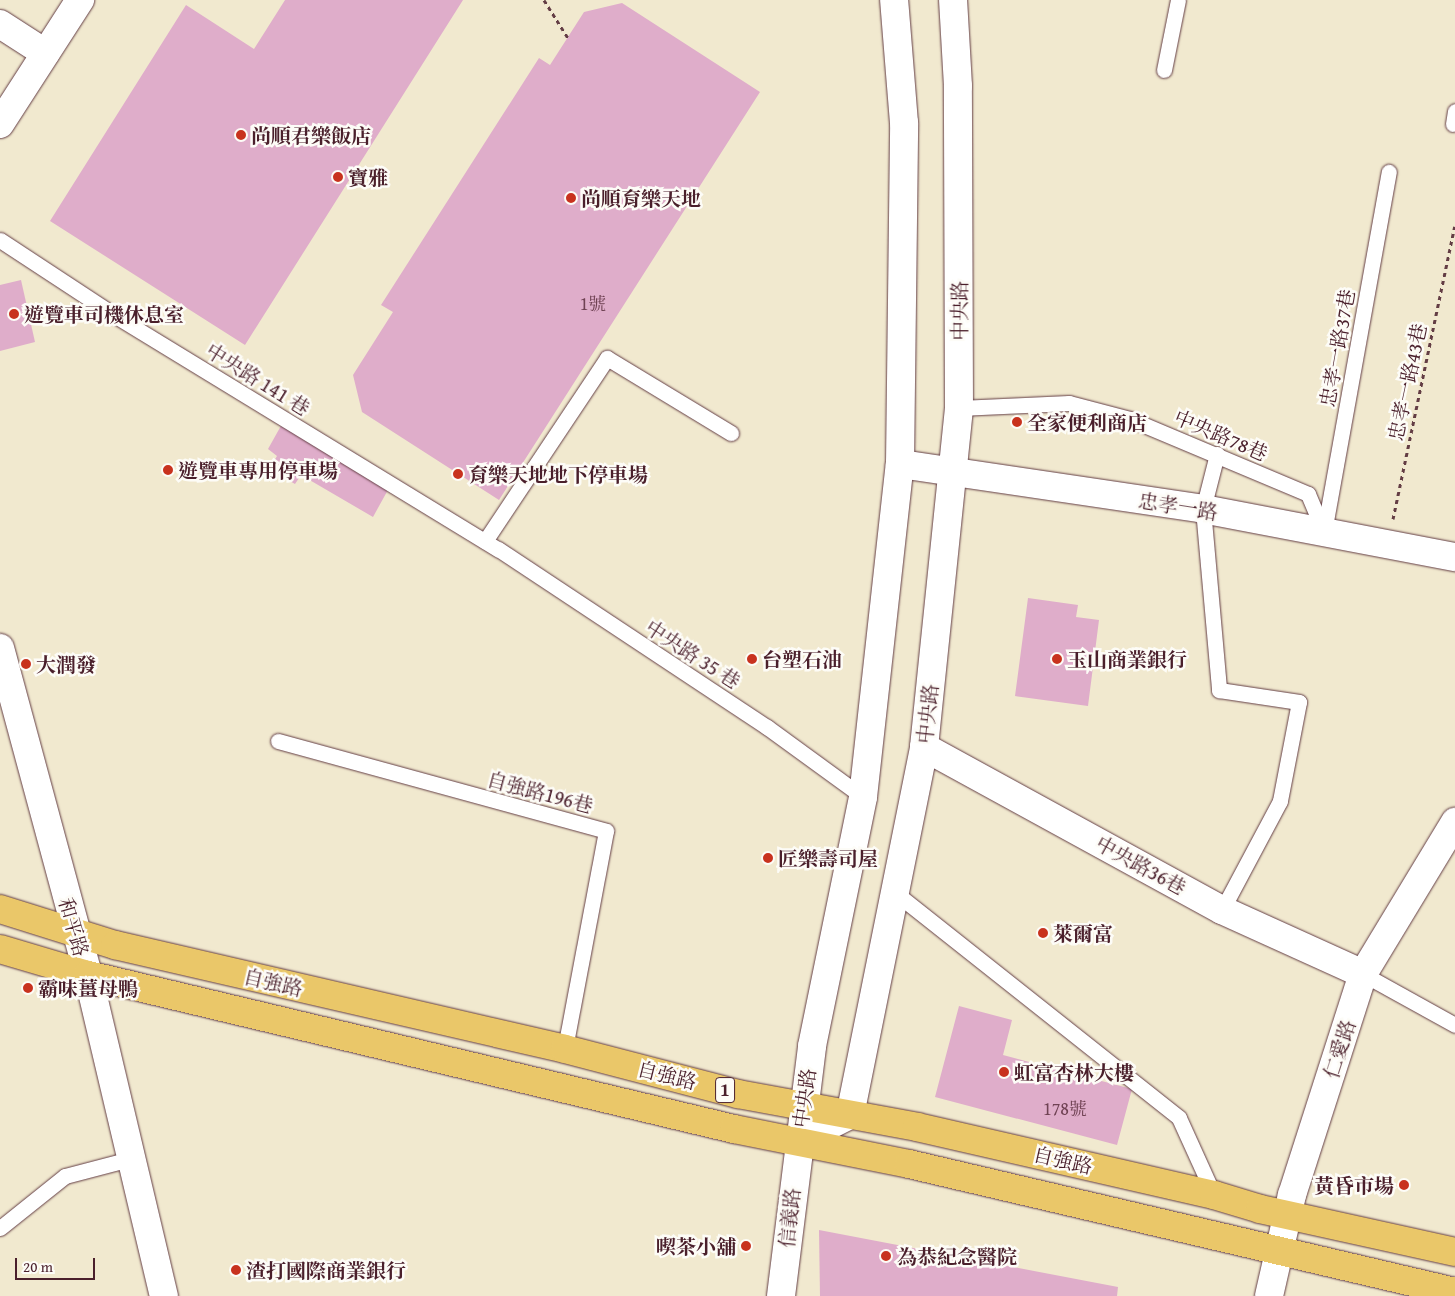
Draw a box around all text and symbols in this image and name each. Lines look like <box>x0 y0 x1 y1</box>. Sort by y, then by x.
place label: 尚順君樂飯店 <box>251 123 371 147</box>
marker: 尚順君樂飯店 <box>235 129 247 141</box>
place label: 寶雅 <box>348 165 388 189</box>
marker: 寶雅 <box>332 171 344 183</box>
place label: 尚順育樂天地 <box>581 186 701 210</box>
marker: 尚順育樂天地 <box>565 192 577 204</box>
street label: 中央路 <box>947 281 971 341</box>
street label: 忠孝一路37巷 <box>1315 287 1359 409</box>
house number: 1號 <box>580 293 606 315</box>
place label: 遊覽車司機休息室 <box>24 302 184 326</box>
marker: 遊覽車司機休息室 <box>8 308 20 320</box>
street label: 忠孝一路43巷 <box>1383 321 1431 443</box>
street label: 中央路 141 巷 <box>202 338 314 420</box>
street label: 中央路78巷 <box>1171 405 1271 465</box>
place label: 全家便利商店 <box>1027 410 1147 434</box>
marker: 全家便利商店 <box>1011 416 1023 428</box>
place label: 遊覽車專用停車場 <box>178 458 338 482</box>
place label: 育樂天地地下停車場 <box>468 462 648 486</box>
marker: 遊覽車專用停車場 <box>162 464 174 476</box>
marker: 育樂天地地下停車場 <box>452 468 464 480</box>
street label: 忠孝一路 <box>1137 488 1219 524</box>
street label: 中央路 35 巷 <box>641 615 745 693</box>
place label: 台塑石油 <box>762 647 842 671</box>
place label: 玉山商業銀行 <box>1067 647 1187 671</box>
place label: 大潤發 <box>36 652 96 676</box>
marker: 台塑石油 <box>746 653 758 665</box>
marker: 玉山商業銀行 <box>1051 653 1063 665</box>
marker: 大潤發 <box>20 658 32 670</box>
street label: 中央路 <box>912 683 942 745</box>
street label: 自強路196巷 <box>484 766 596 818</box>
street label: 中央路36巷 <box>1092 830 1190 900</box>
place label: 匠樂壽司屋 <box>778 846 878 870</box>
marker: 匠樂壽司屋 <box>762 852 774 864</box>
street label: 和平路 <box>54 895 94 959</box>
place label: 萊爾富 <box>1053 921 1113 945</box>
marker: 萊爾富 <box>1037 927 1049 939</box>
street label: 自強路 <box>241 964 305 1000</box>
place label: 霸味薑母鴨 <box>38 976 138 1000</box>
marker: 霸味薑母鴨 <box>22 982 34 994</box>
street label: 仁愛路 <box>1318 1017 1360 1081</box>
street label: 自強路 <box>635 1056 699 1094</box>
place label: 虹富杏林大樓 <box>1014 1060 1134 1084</box>
marker: 虹富杏林大樓 <box>998 1066 1010 1078</box>
street label: 中央路 <box>788 1067 820 1129</box>
road number: 1 <box>715 1074 735 1106</box>
house number: 178號 <box>1043 1098 1087 1120</box>
street label: 自強路 <box>1031 1142 1095 1178</box>
place label: 黃昏市場 <box>1314 1173 1394 1197</box>
marker: 黃昏市場 <box>1398 1179 1410 1191</box>
street label: 信義路 <box>774 1187 804 1249</box>
place label: 喫茶小舖 <box>656 1234 736 1258</box>
marker: 喫茶小舖 <box>740 1240 752 1252</box>
place label: 為恭紀念醫院 <box>897 1244 1017 1268</box>
scale bar <box>18 1248 98 1280</box>
marker: 為恭紀念醫院 <box>879 1249 893 1263</box>
text: 20 m <box>23 1256 53 1277</box>
place label: 渣打國際商業銀行 <box>246 1258 406 1282</box>
marker: 渣打國際商業銀行 <box>230 1264 242 1276</box>

